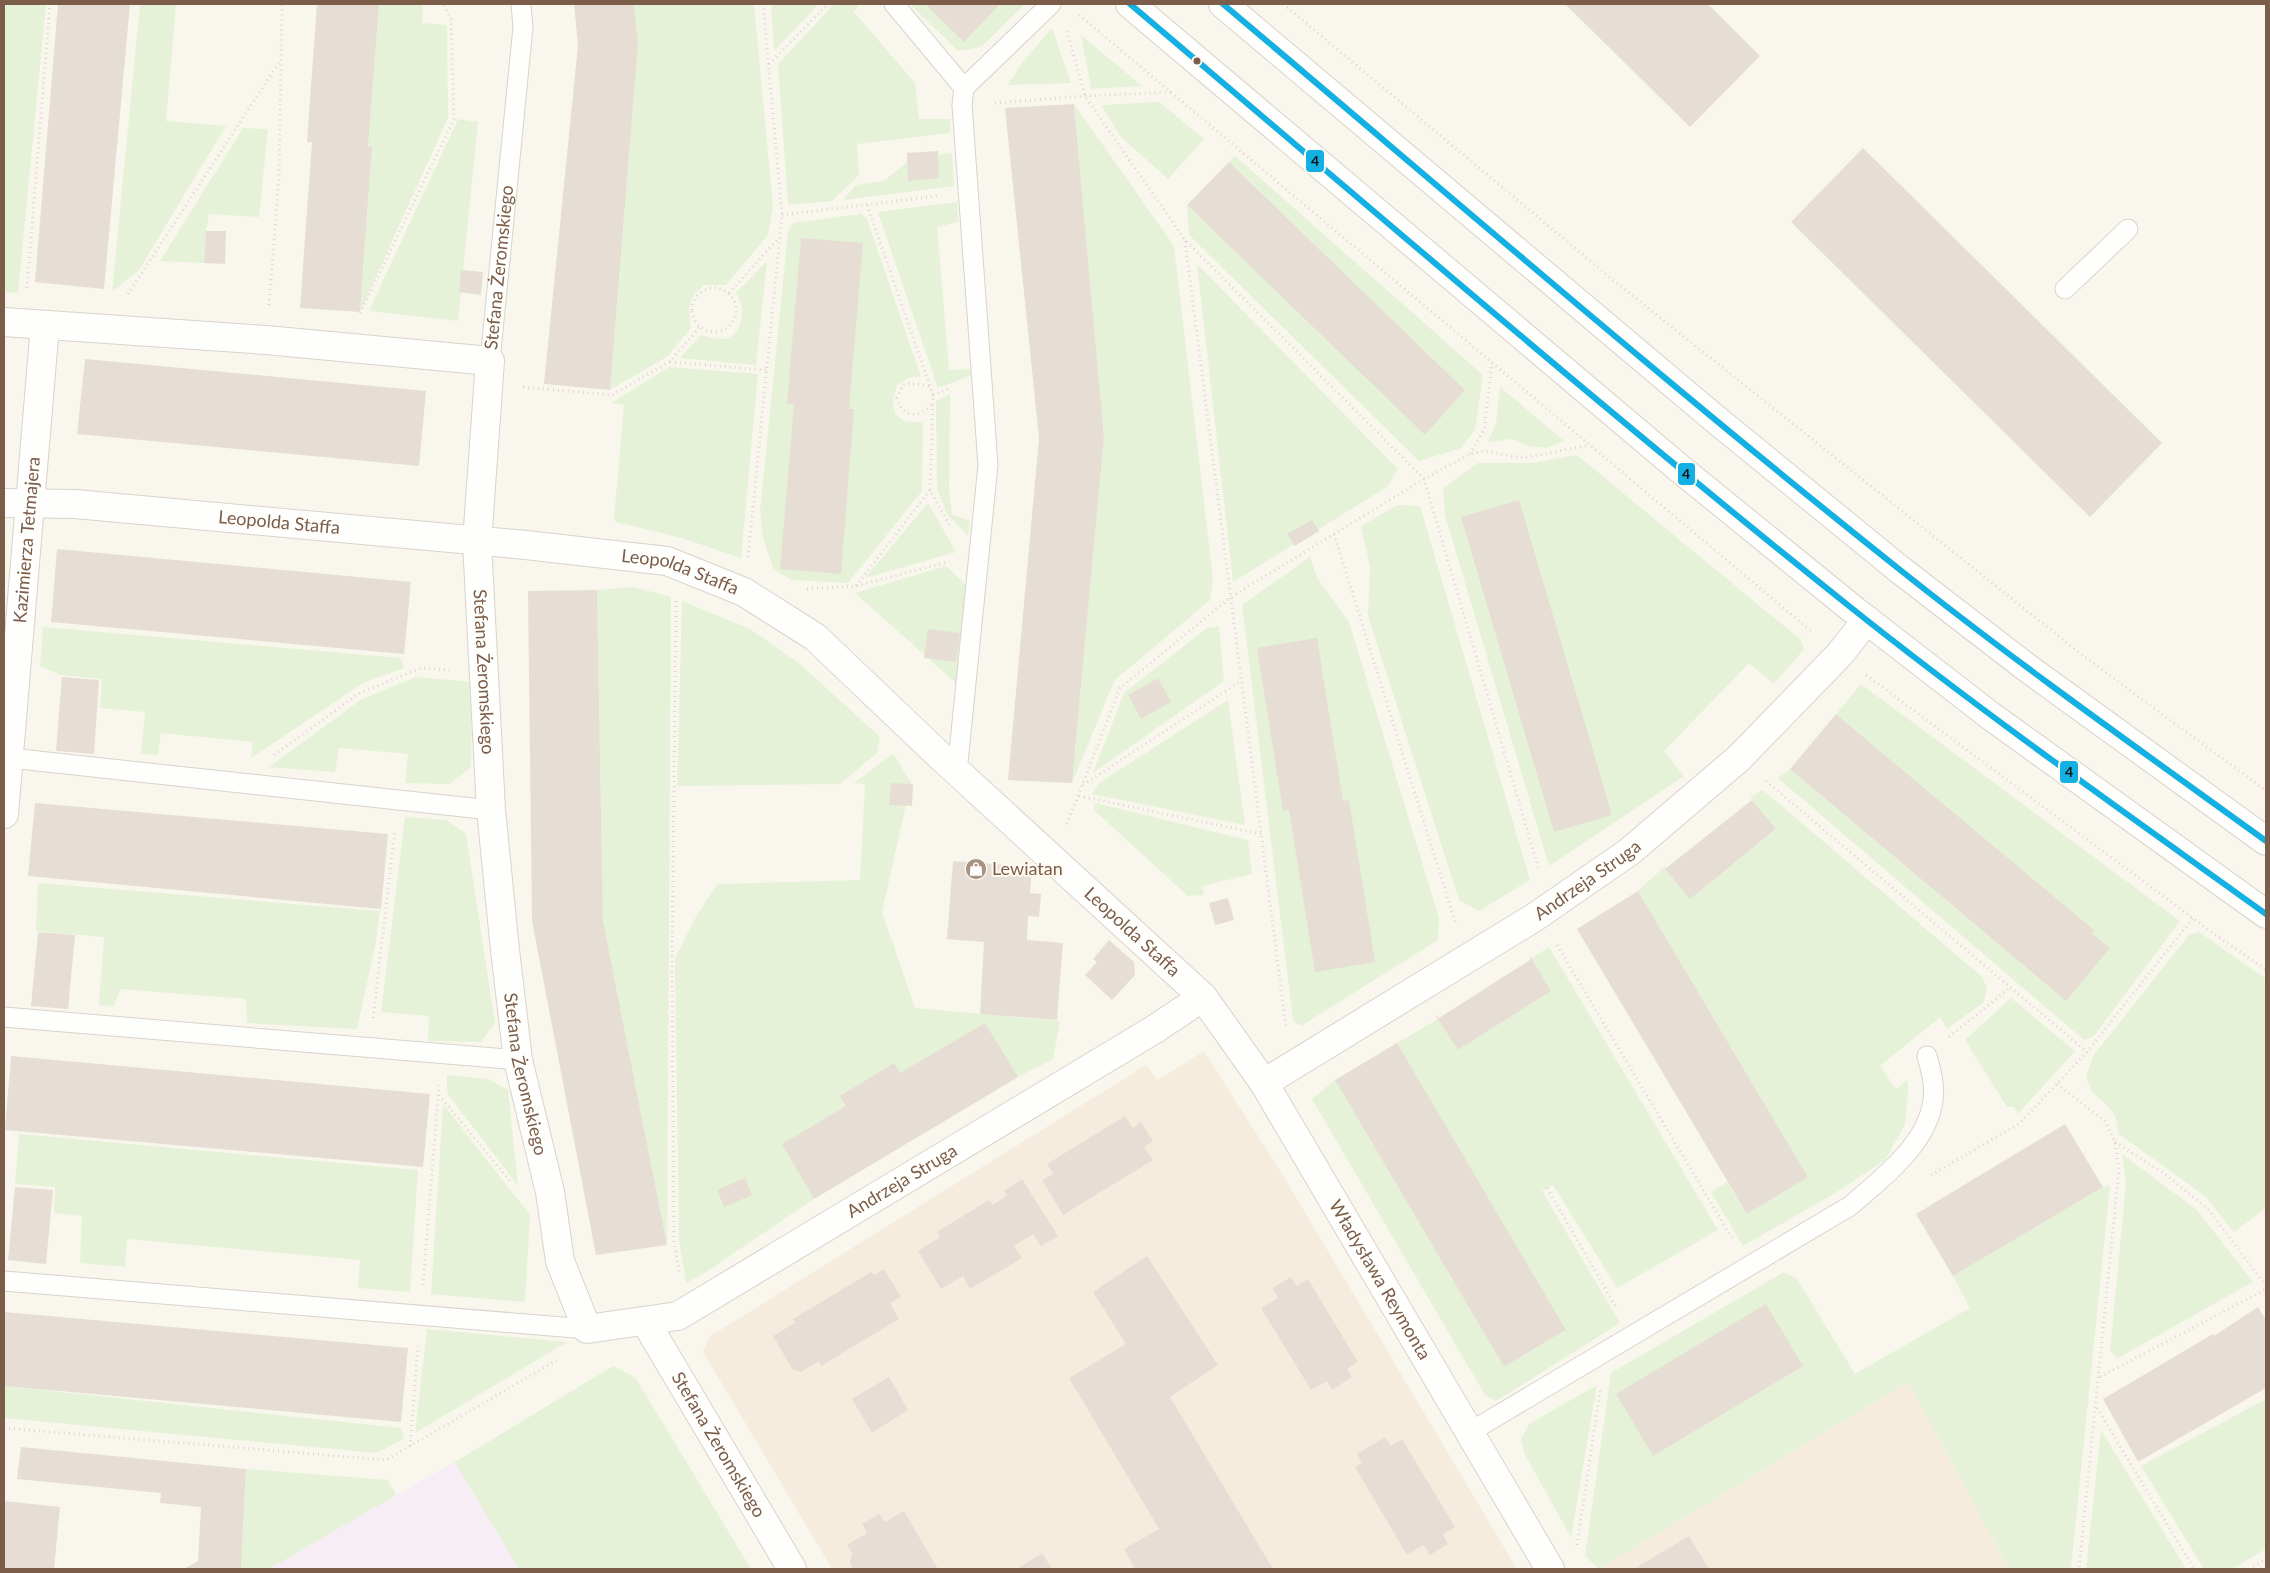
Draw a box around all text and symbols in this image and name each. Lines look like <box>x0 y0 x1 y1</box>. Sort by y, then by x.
unlabelled marker <box>1192 56 1202 66</box>
line badge: 4 <box>1305 149 1325 173</box>
text: 4 <box>1311 152 1319 169</box>
street label: Stefana Żeromskiego <box>479 184 517 351</box>
street label: Kazimierza Tetmajera <box>8 456 44 624</box>
line badge: 4 <box>1677 462 1696 486</box>
text: 4 <box>1682 465 1690 482</box>
street label: Leopolda Staffa <box>217 505 341 538</box>
street label: Leopolda Staffa <box>620 544 742 599</box>
street label: Stefana Żeromskiego <box>469 589 500 755</box>
line badge: 4 <box>2059 760 2079 784</box>
text: 4 <box>2065 763 2073 780</box>
street label: Andrzeja Struga <box>1530 835 1645 924</box>
shop icon: Lewiatan <box>964 857 988 881</box>
place label: Lewiatan <box>992 857 1063 879</box>
street label: Leopolda Staffa <box>1080 882 1185 981</box>
street label: Stefana Żeromskiego <box>500 991 553 1157</box>
street label: Andrzeja Struga <box>842 1139 961 1222</box>
street label: Władysława Reymonta <box>1325 1195 1436 1363</box>
street label: Stefana Żeromskiego <box>668 1368 771 1521</box>

